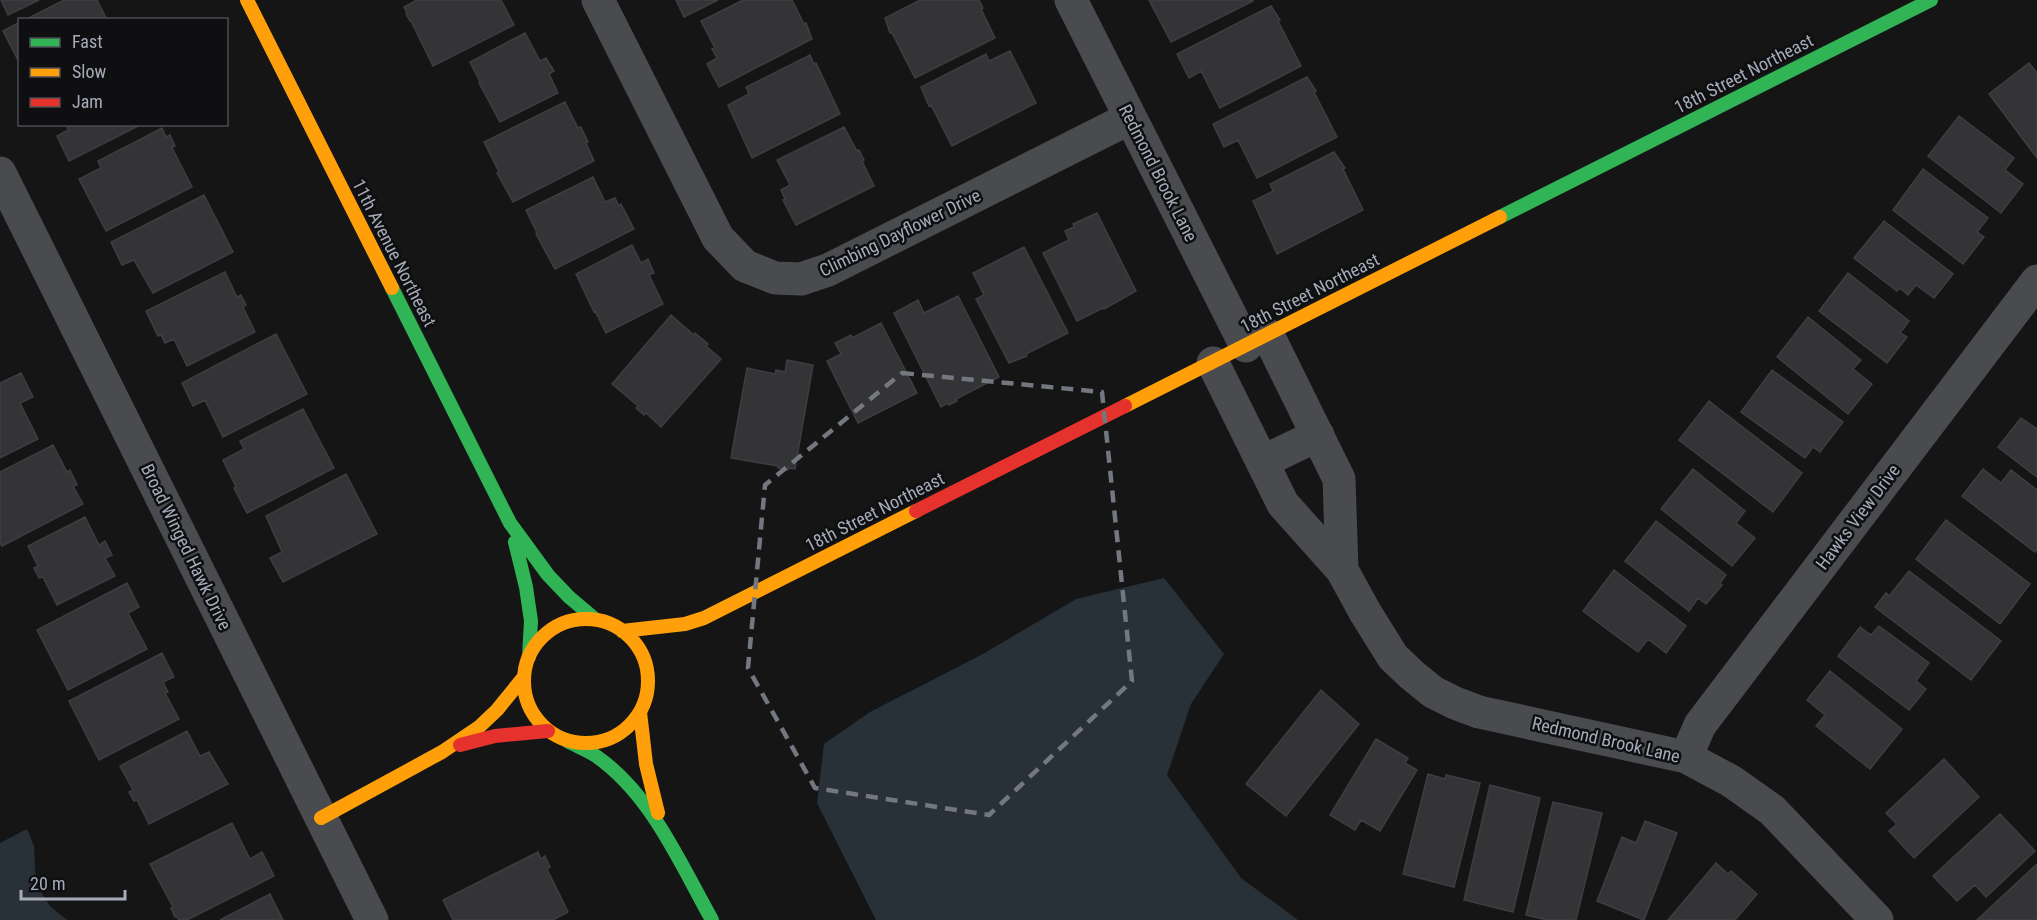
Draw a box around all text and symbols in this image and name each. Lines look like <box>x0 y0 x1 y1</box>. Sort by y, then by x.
legend <box>18 18 228 126</box>
street label: 18th Street Northeast <box>1671 29 1817 118</box>
text: Fast <box>72 31 103 52</box>
text: Slow <box>72 61 107 82</box>
text: Jam <box>72 91 103 112</box>
street label: Redmond Brook Lane <box>1115 101 1202 245</box>
street label: 11th Avenue Northeast <box>348 176 441 330</box>
street label: Climbing Dayflower Drive <box>816 184 984 281</box>
street label: 18th Street Northeast <box>1237 248 1383 337</box>
street label: Broad Winged Hawk Drive <box>137 460 236 633</box>
street label: Hawks View Drive <box>1811 460 1904 573</box>
street label: 18th Street Northeast <box>802 467 948 556</box>
street label: Redmond Brook Lane <box>1530 712 1682 767</box>
scale bar <box>21 863 124 901</box>
text: 20 m <box>30 873 65 894</box>

